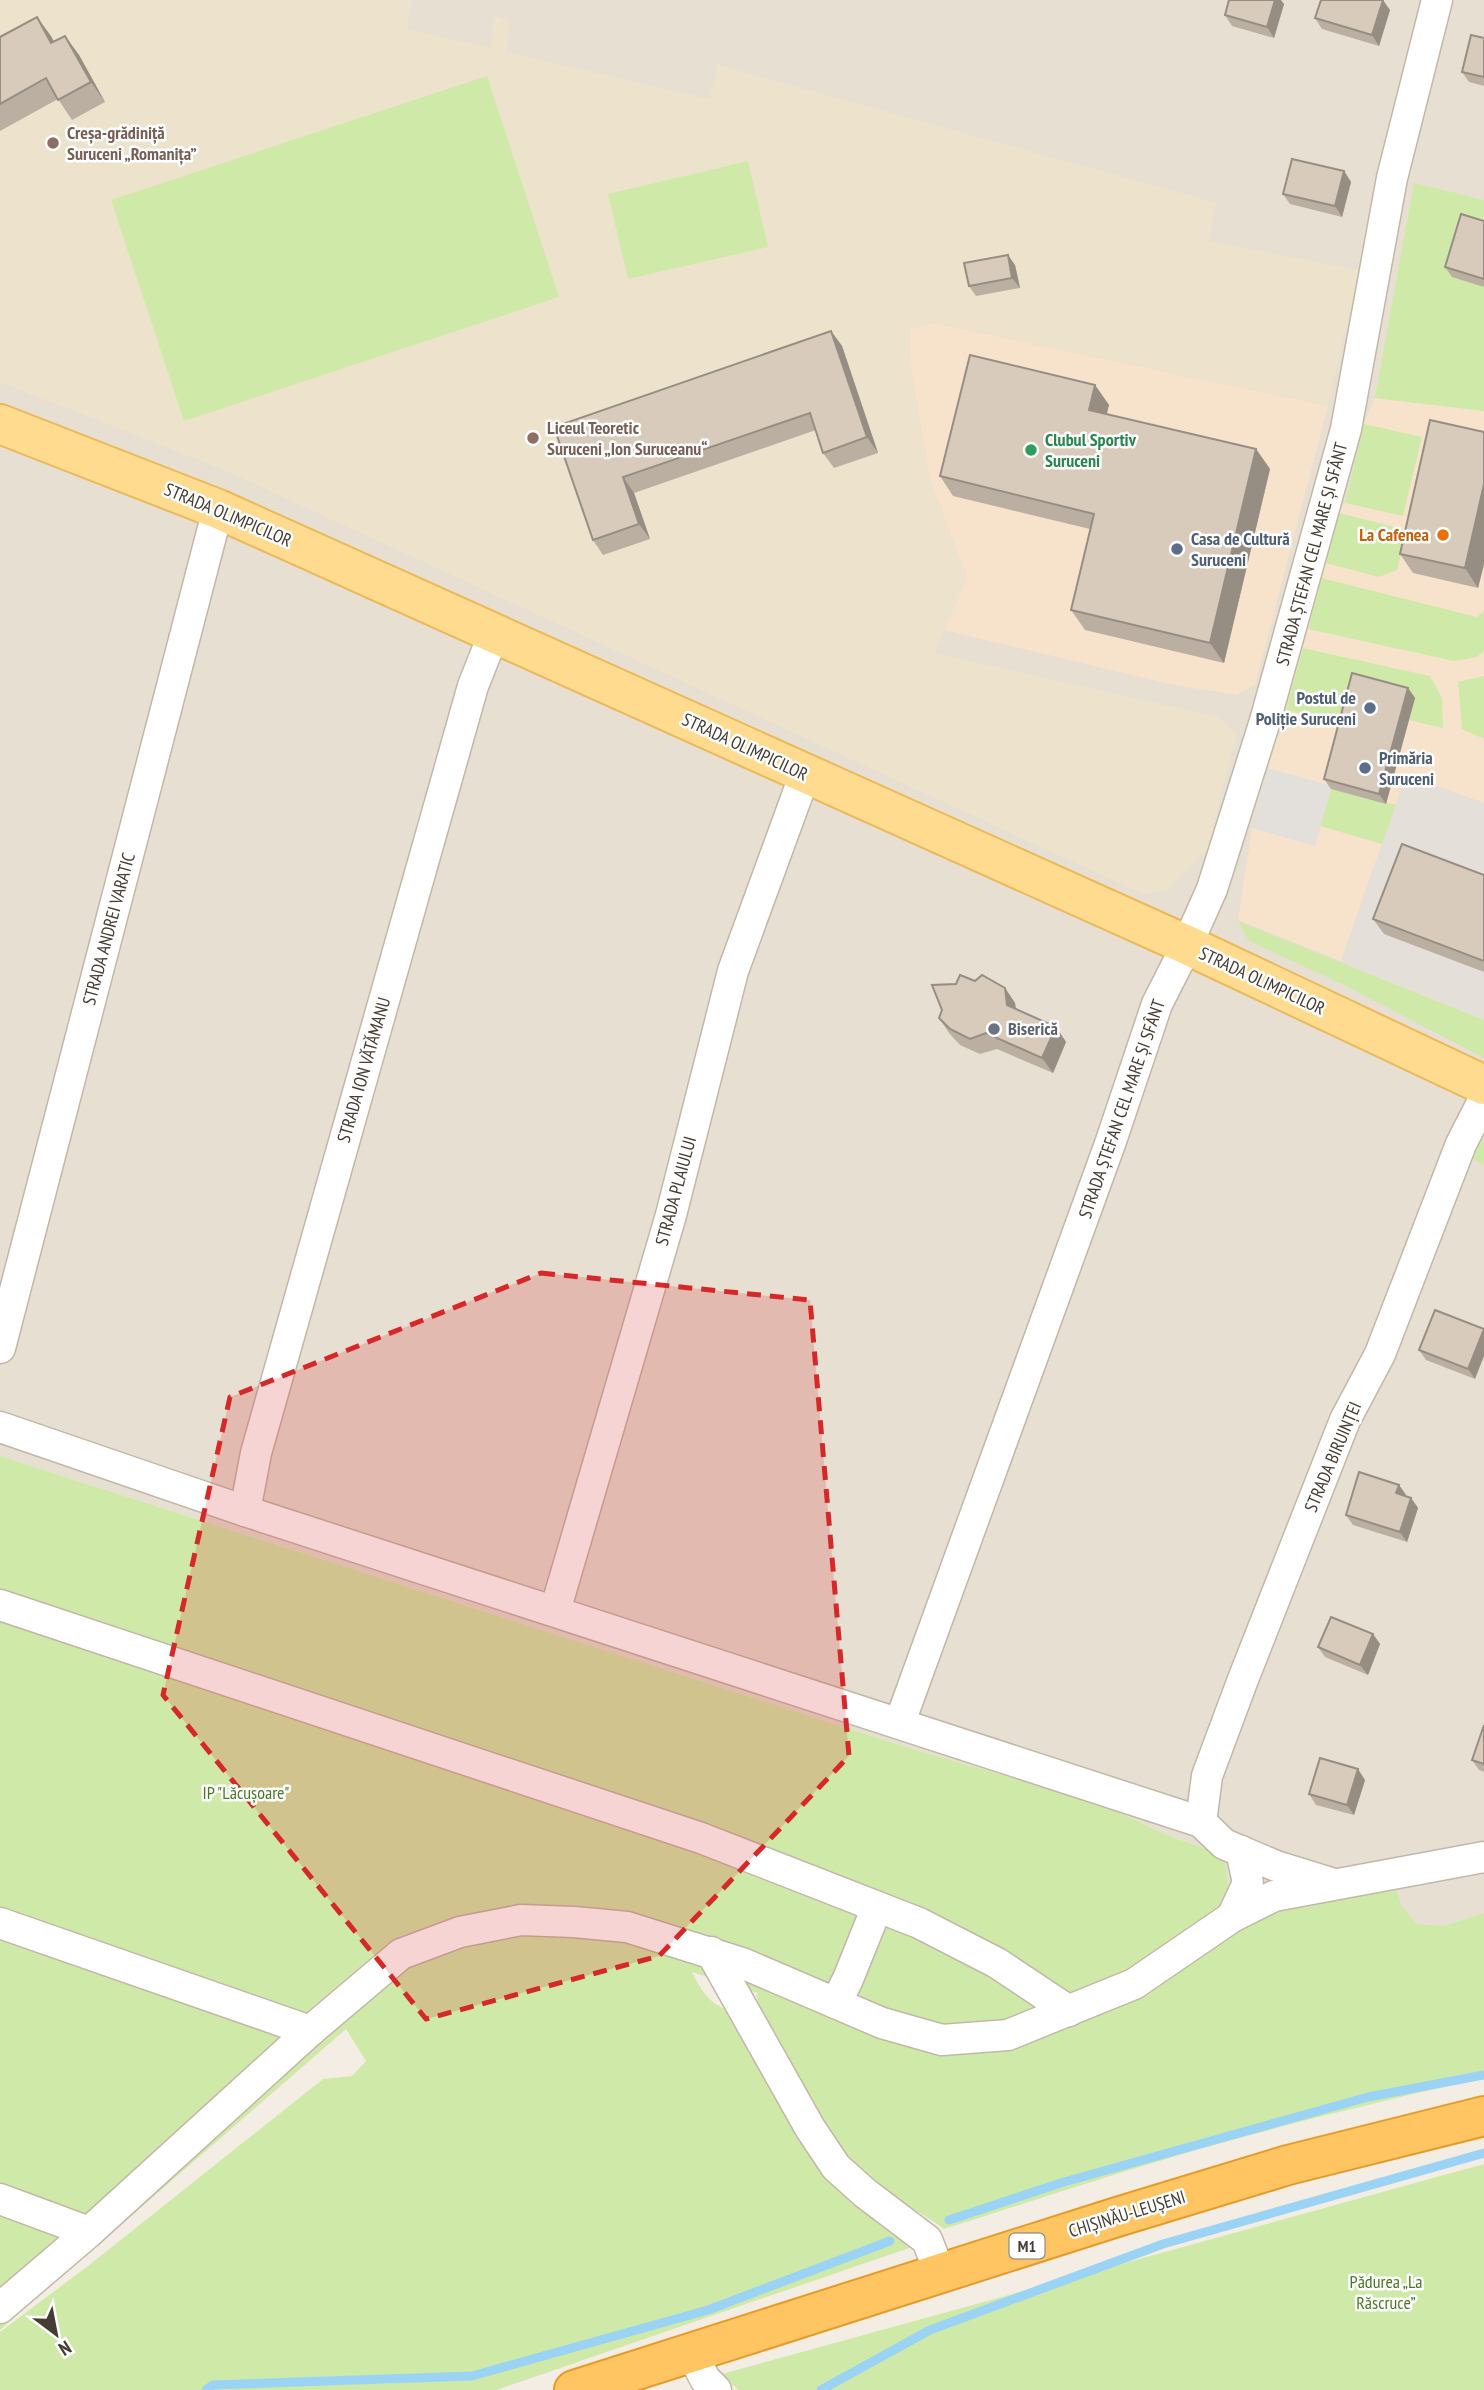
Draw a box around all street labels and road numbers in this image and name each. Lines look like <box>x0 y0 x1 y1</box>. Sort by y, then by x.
street label: STRADA ȘTEFAN CEL MARE ȘI SFÂNT <box>1271 440 1352 668</box>
street label: STRADA OLIMPICILOR <box>161 477 296 552</box>
street label: STRADA OLIMPICILOR <box>679 707 812 786</box>
street label: STRADA ANDREI VARATIC <box>77 850 140 1008</box>
street label: STRADA OLIMPICILOR <box>1196 941 1329 1020</box>
street label: STRADA ION VĂTĂMANU <box>332 994 395 1145</box>
street label: STRADA ȘTEFAN CEL MARE ȘI SFÂNT <box>1073 996 1170 1221</box>
street label: STRADA PLAIULUI <box>650 1134 701 1248</box>
street label: STRADA BIRUINȚEI <box>1299 1398 1366 1516</box>
street label: CHIȘINĂU-LEUȘENI <box>1066 2185 1188 2242</box>
road number: M1 <box>1010 2234 1044 2258</box>

